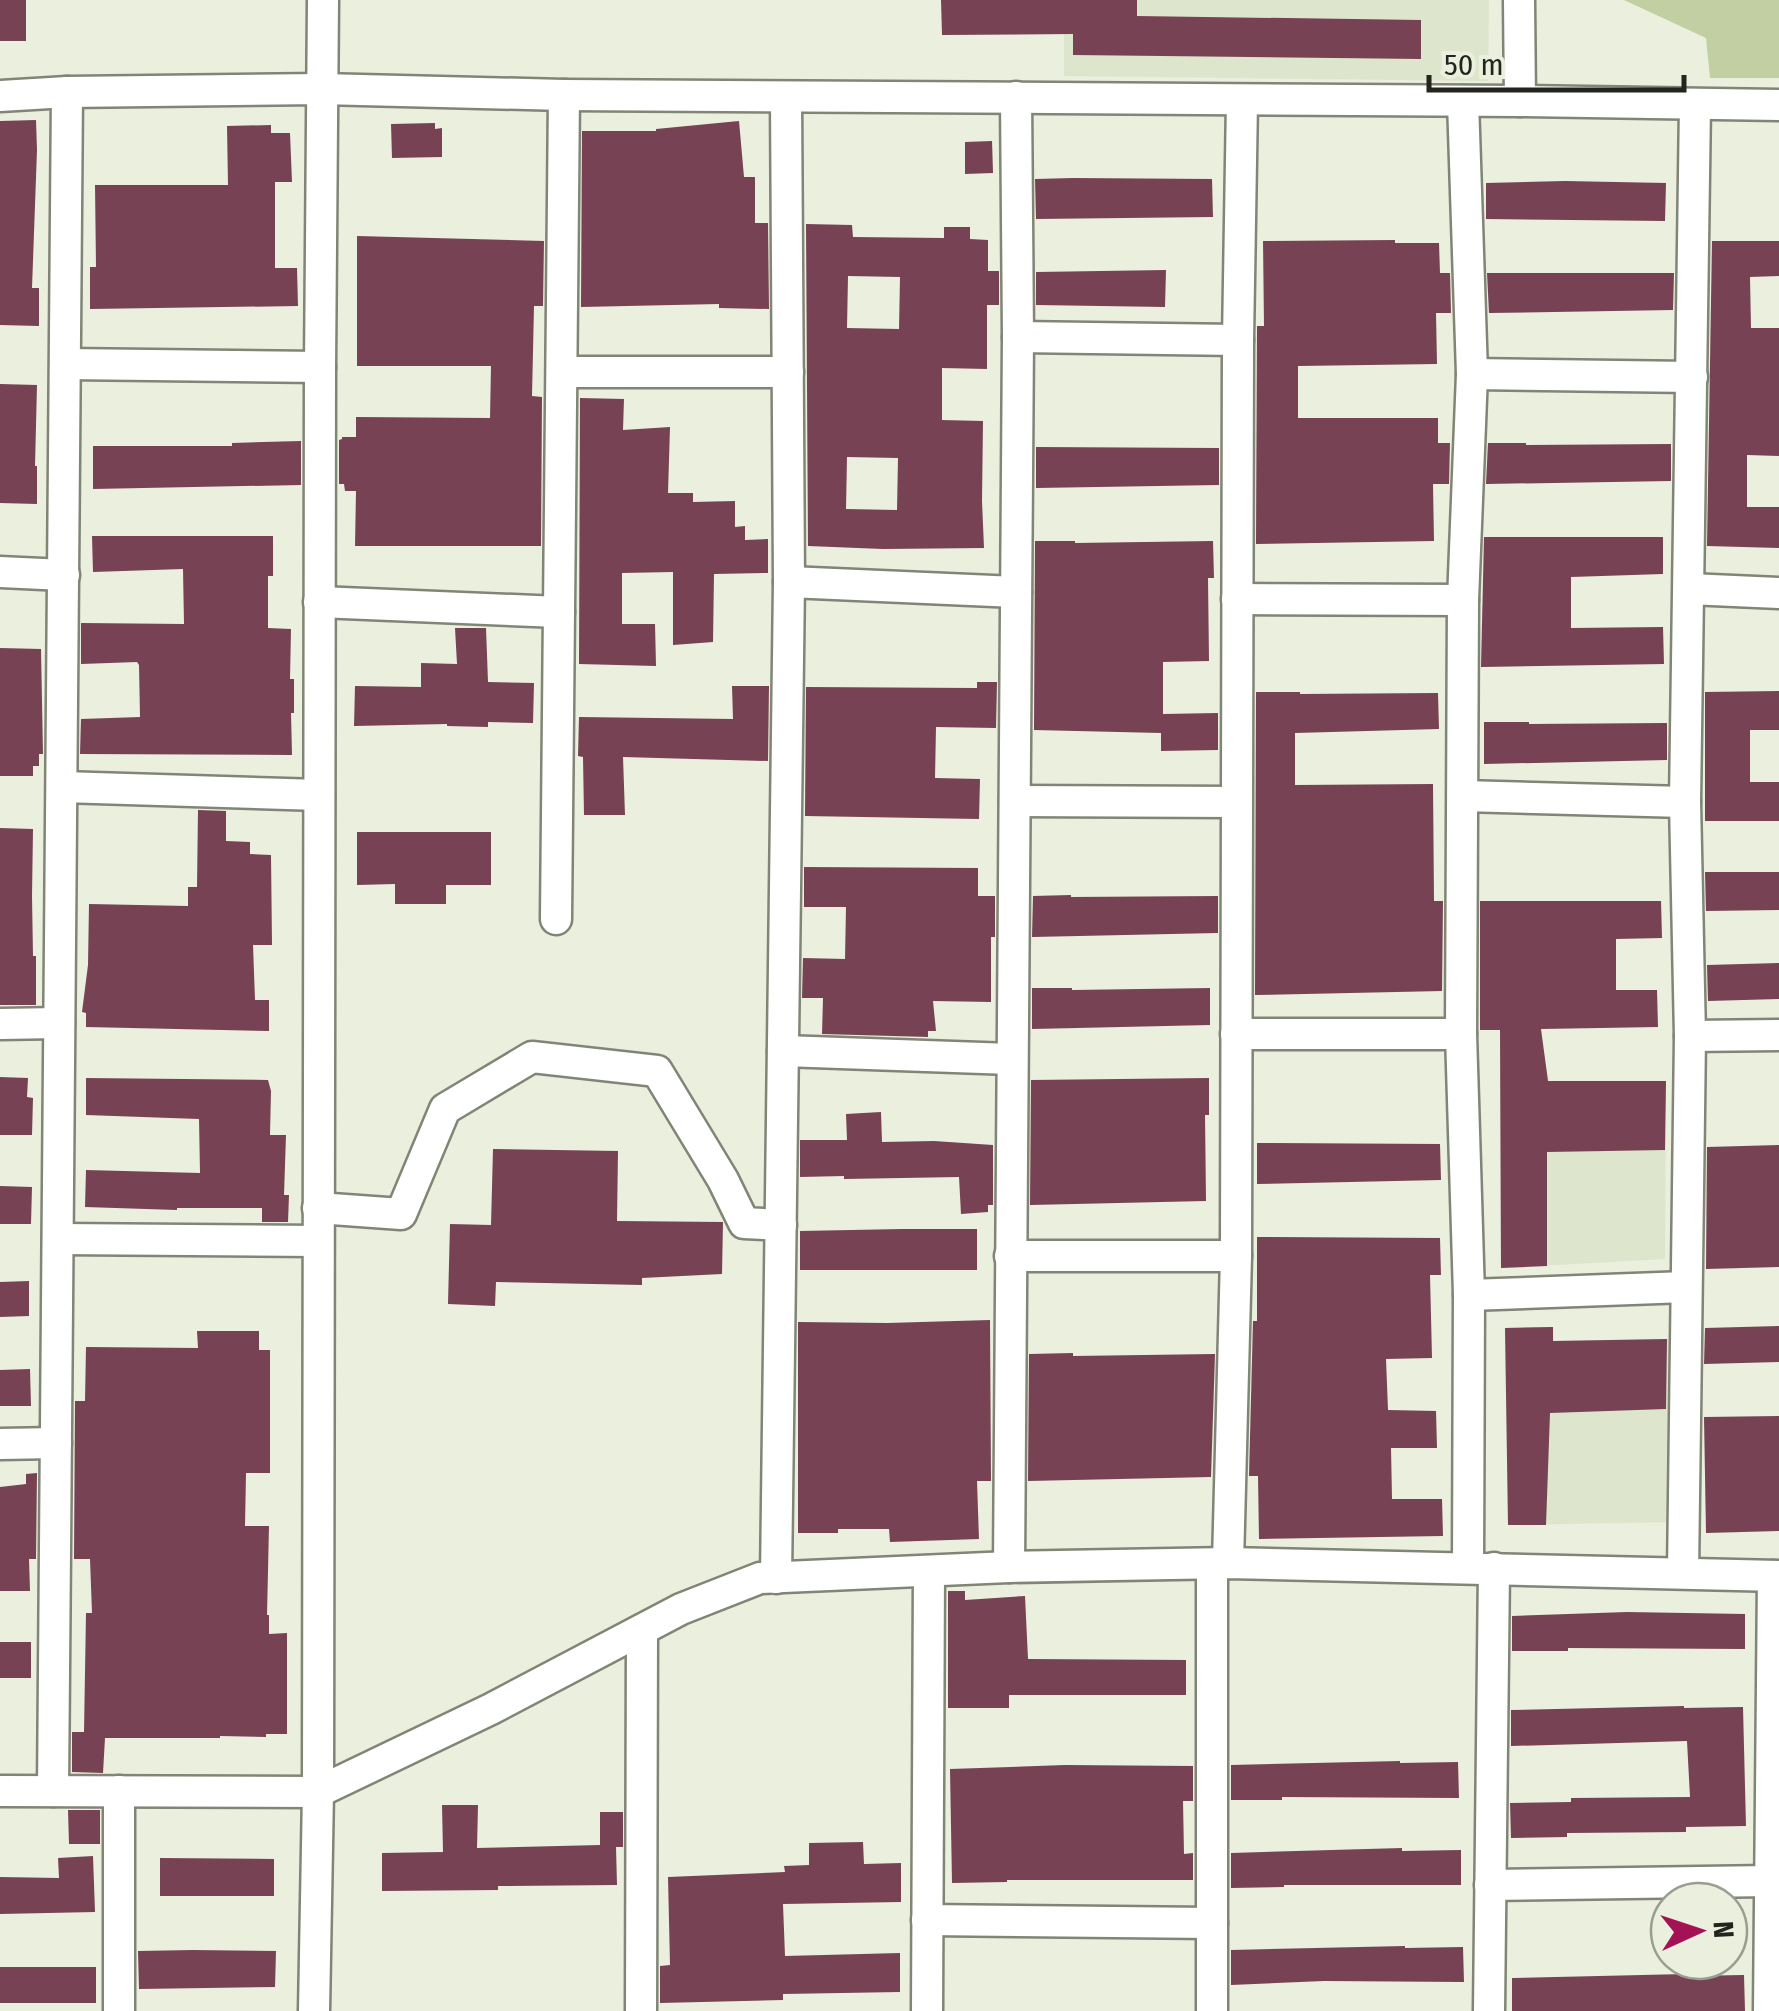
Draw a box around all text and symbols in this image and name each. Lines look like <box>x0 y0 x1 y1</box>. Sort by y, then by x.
scale bar <box>1429 30 1684 92</box>
text: 50 m <box>1444 47 1504 83</box>
north arrow <box>1649 1881 1749 1981</box>
text: N <box>1707 1920 1740 1939</box>

